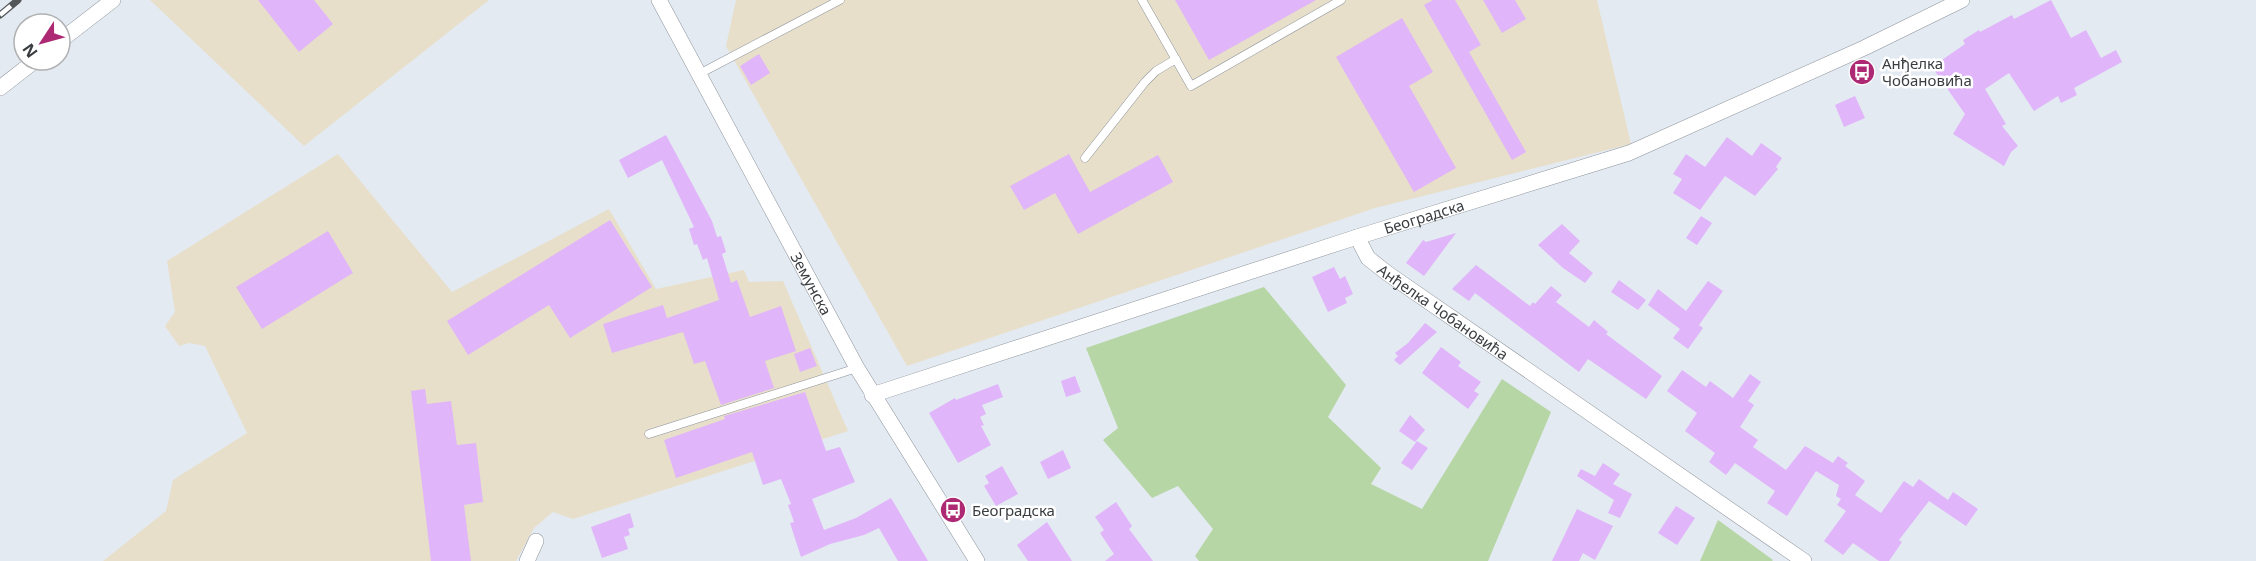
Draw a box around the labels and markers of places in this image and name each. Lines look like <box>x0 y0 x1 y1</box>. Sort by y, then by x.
place label: Анђелка Чобановића <box>1882 53 1972 90</box>
bus stop icon: Анђелка Чобановића <box>1847 57 1877 87</box>
bus stop icon: Београдска <box>938 495 968 525</box>
place label: Београдска <box>972 500 1055 520</box>

